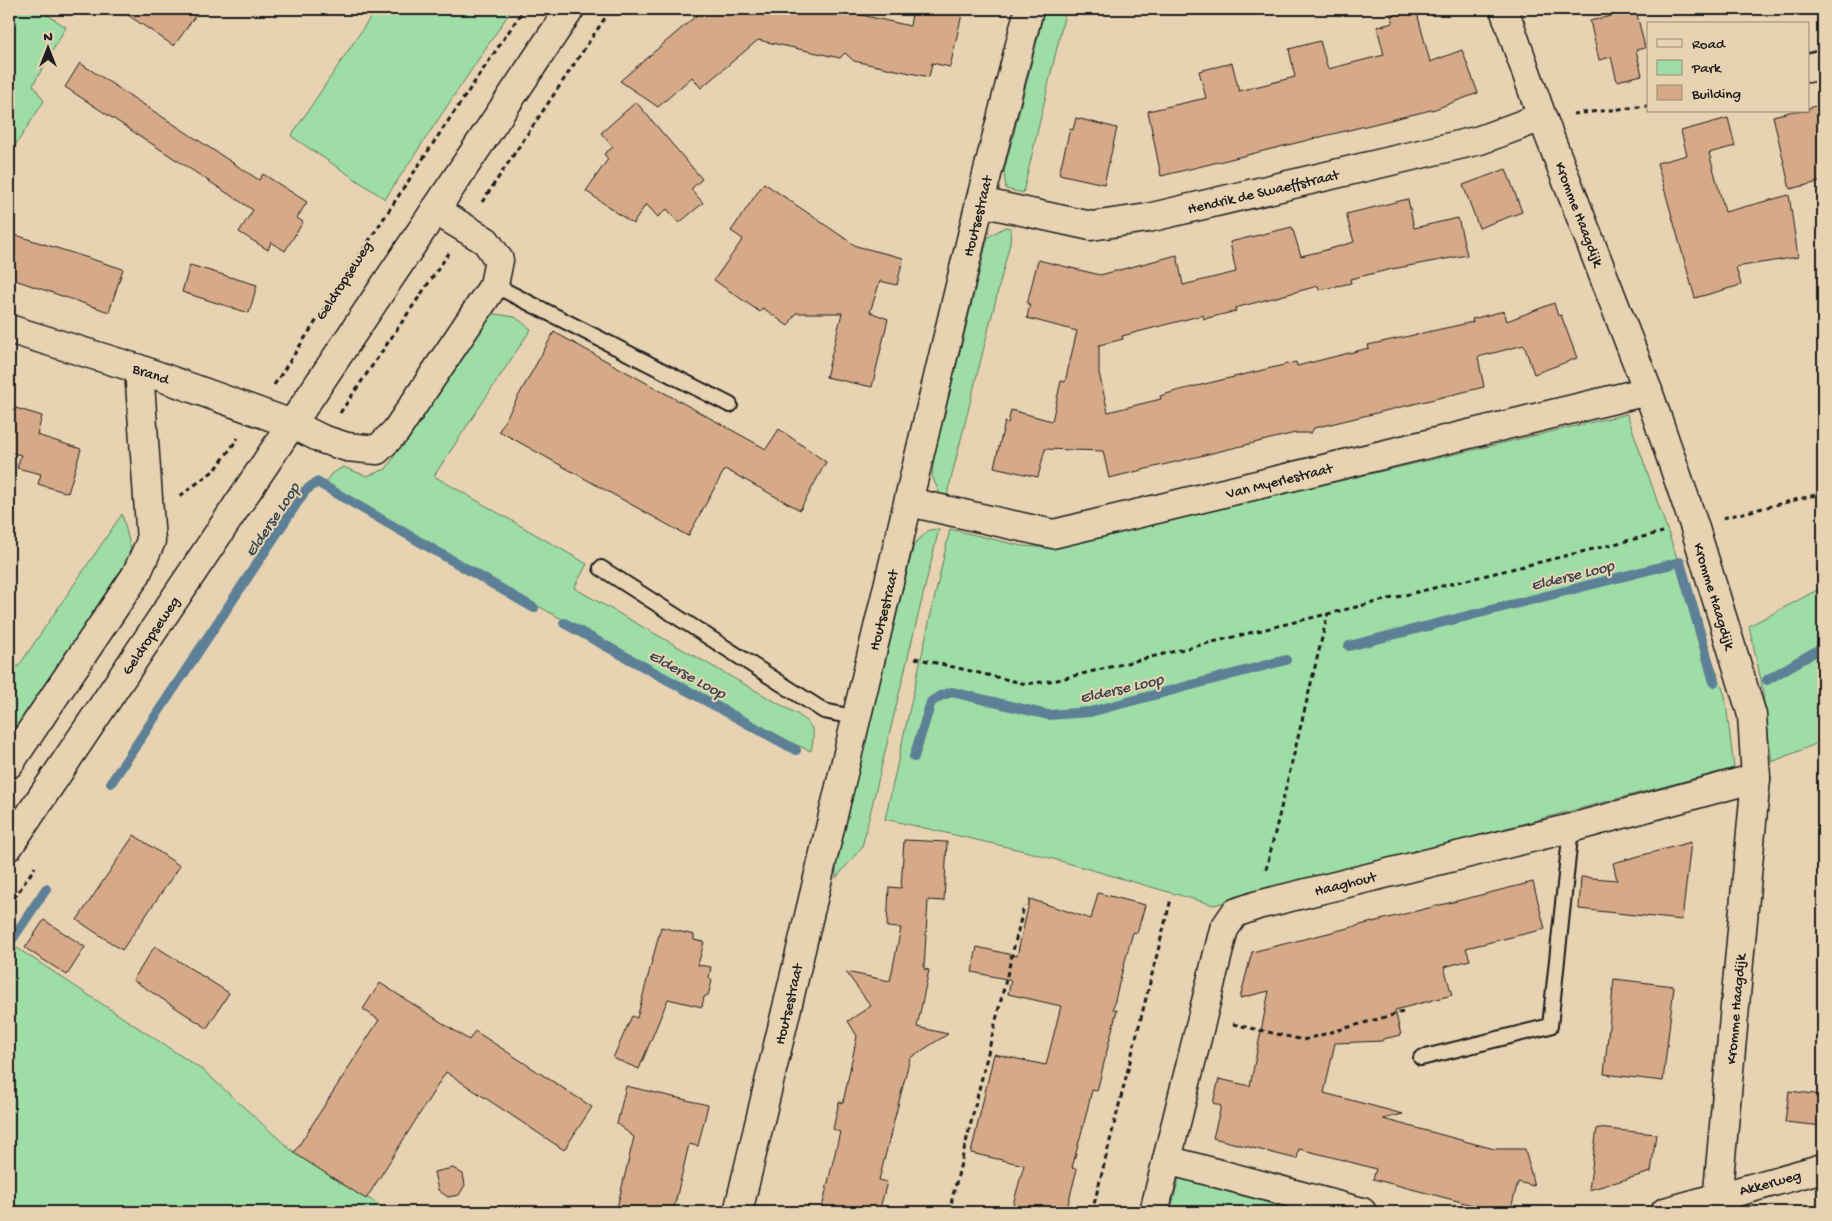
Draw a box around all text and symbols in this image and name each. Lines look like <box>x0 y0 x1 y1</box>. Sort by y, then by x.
north arrow <box>22 22 72 72</box>
legend <box>1647 22 1810 112</box>
text: N <box>43 29 53 46</box>
text: Road <box>1692 36 1726 54</box>
text: Park <box>1691 60 1722 78</box>
text: Building <box>1691 86 1741 104</box>
street label: Kromme Haagdijk <box>1550 160 1607 271</box>
street label: Hendrik de Swaeffstraat <box>1186 166 1343 219</box>
street label: Houtsestraat <box>960 172 998 259</box>
street label: Geldropseweg <box>312 238 377 324</box>
street label: Brand <box>129 360 172 390</box>
street label: Van Myerlestraat <box>1223 460 1336 504</box>
water label: Elderse Loop <box>242 479 306 562</box>
street label: Kromme Haagdijk <box>1688 541 1738 653</box>
water label: Elderse Loop <box>1529 558 1618 597</box>
street label: Houtsestraat <box>866 566 904 653</box>
street label: Geldropseweg <box>119 593 185 679</box>
water label: Elderse Loop <box>644 647 729 706</box>
water label: Elderse Loop <box>1078 671 1166 709</box>
street label: Haaghout <box>1313 868 1380 901</box>
street label: Kromme Haagdijk <box>1723 952 1751 1065</box>
street label: Houtsestraat <box>772 960 808 1047</box>
street label: Akkerweg <box>1738 1167 1803 1201</box>

